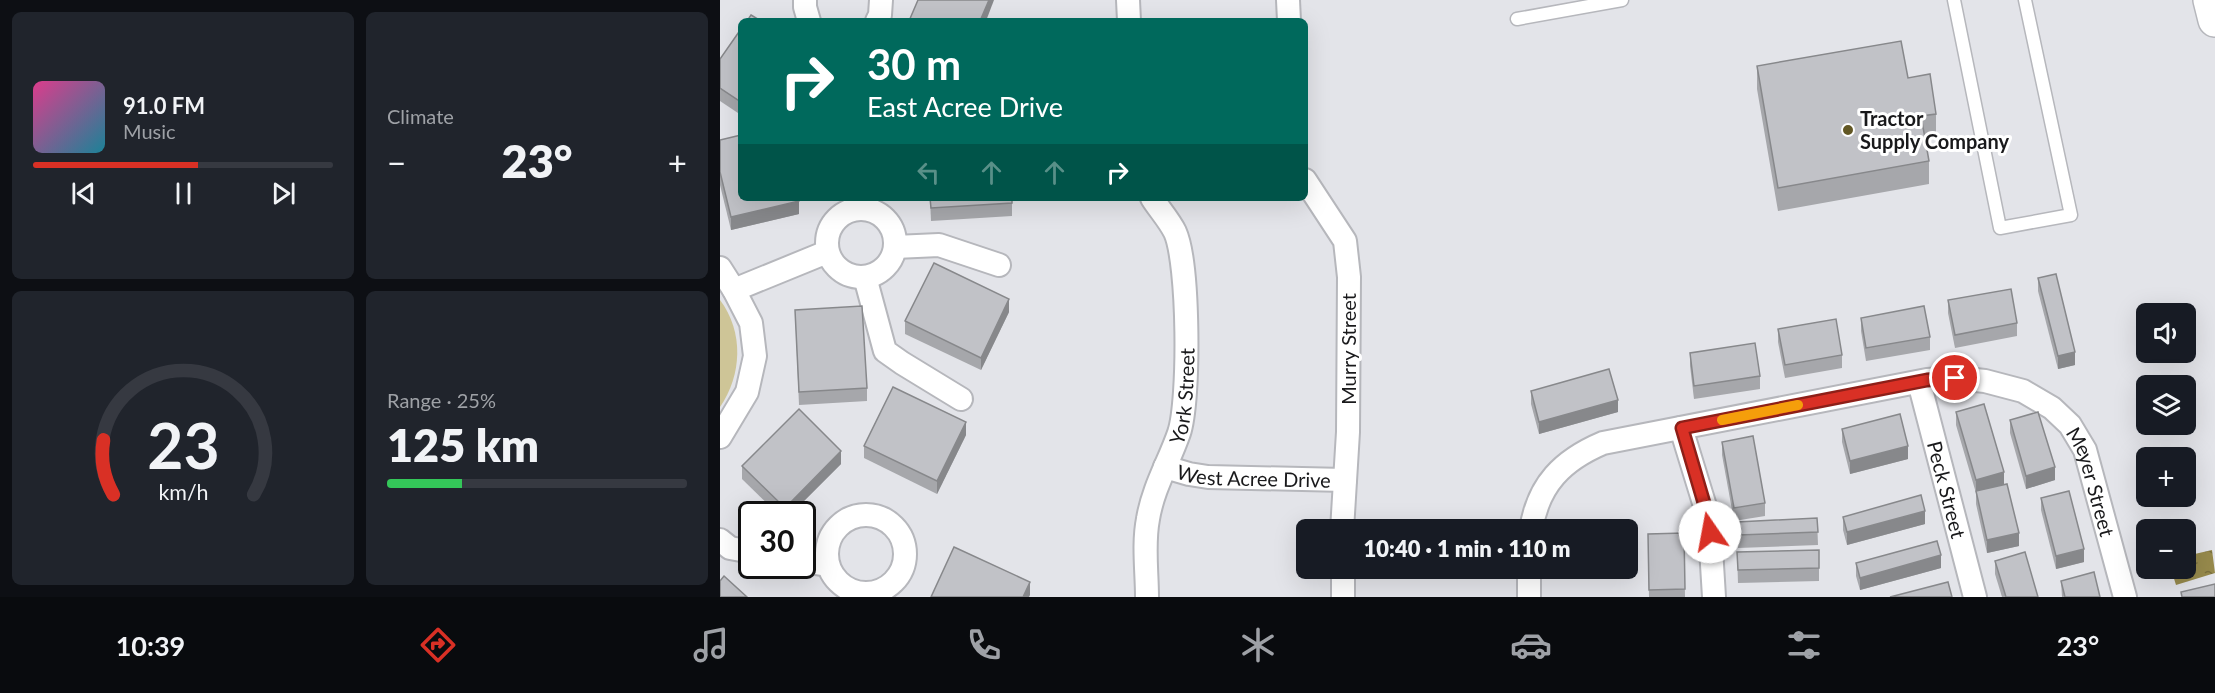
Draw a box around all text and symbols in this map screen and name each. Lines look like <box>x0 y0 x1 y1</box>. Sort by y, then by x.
text: 30 m <box>867 39 961 89</box>
icon: right <box>768 42 846 120</box>
text: East Acree Drive <box>867 90 1063 123</box>
text: 91.0 FM <box>123 92 205 119</box>
text: Climate <box>387 104 454 128</box>
place label: Tractor Supply Company <box>1860 106 2009 153</box>
text: Music <box>123 119 176 143</box>
marker: Tractor Supply Company <box>1841 123 1855 137</box>
text: 23° <box>502 134 572 188</box>
text: − <box>387 142 406 182</box>
text: + <box>668 142 687 182</box>
icon: left <box>912 156 945 189</box>
icon: ahead <box>975 156 1008 189</box>
icon: ahead <box>1038 156 1071 189</box>
icon: right <box>1101 156 1134 189</box>
icon: previous <box>67 177 100 210</box>
icon: pause <box>167 177 200 210</box>
icon: next <box>267 177 300 210</box>
street label: Murry Street <box>1336 293 1360 405</box>
map controls <box>2136 303 2196 579</box>
button: sound <box>2136 303 2196 363</box>
street label: York Street <box>1164 348 1198 448</box>
pin <box>1929 352 1980 403</box>
icon: arrive <box>1938 361 1971 394</box>
button: layers <box>2136 375 2196 435</box>
text: Range · 25% <box>387 388 496 412</box>
text: 23 <box>147 407 219 482</box>
text: 125 km <box>387 418 539 472</box>
street label: Meyer Street <box>2062 422 2120 539</box>
street label: Peck Street <box>1923 438 1971 541</box>
button: + <box>2136 447 2196 507</box>
street label: West Acree Drive <box>1174 459 1331 492</box>
text: km/h <box>158 479 208 505</box>
position arrow <box>1678 500 1742 564</box>
speed limit sign: 30 <box>738 501 816 579</box>
button: − <box>2136 519 2196 579</box>
text: 10:40 · 1 min · 110 m <box>1364 535 1570 562</box>
icon: directions <box>417 624 459 666</box>
icon: music <box>690 624 732 666</box>
icon: phone <box>963 624 1005 666</box>
icon: climate <box>1237 624 1279 666</box>
icon: car <box>1510 624 1552 666</box>
icon: filters <box>1783 624 1825 666</box>
text: 10:39 <box>116 629 185 662</box>
text: 23° <box>2057 629 2099 662</box>

